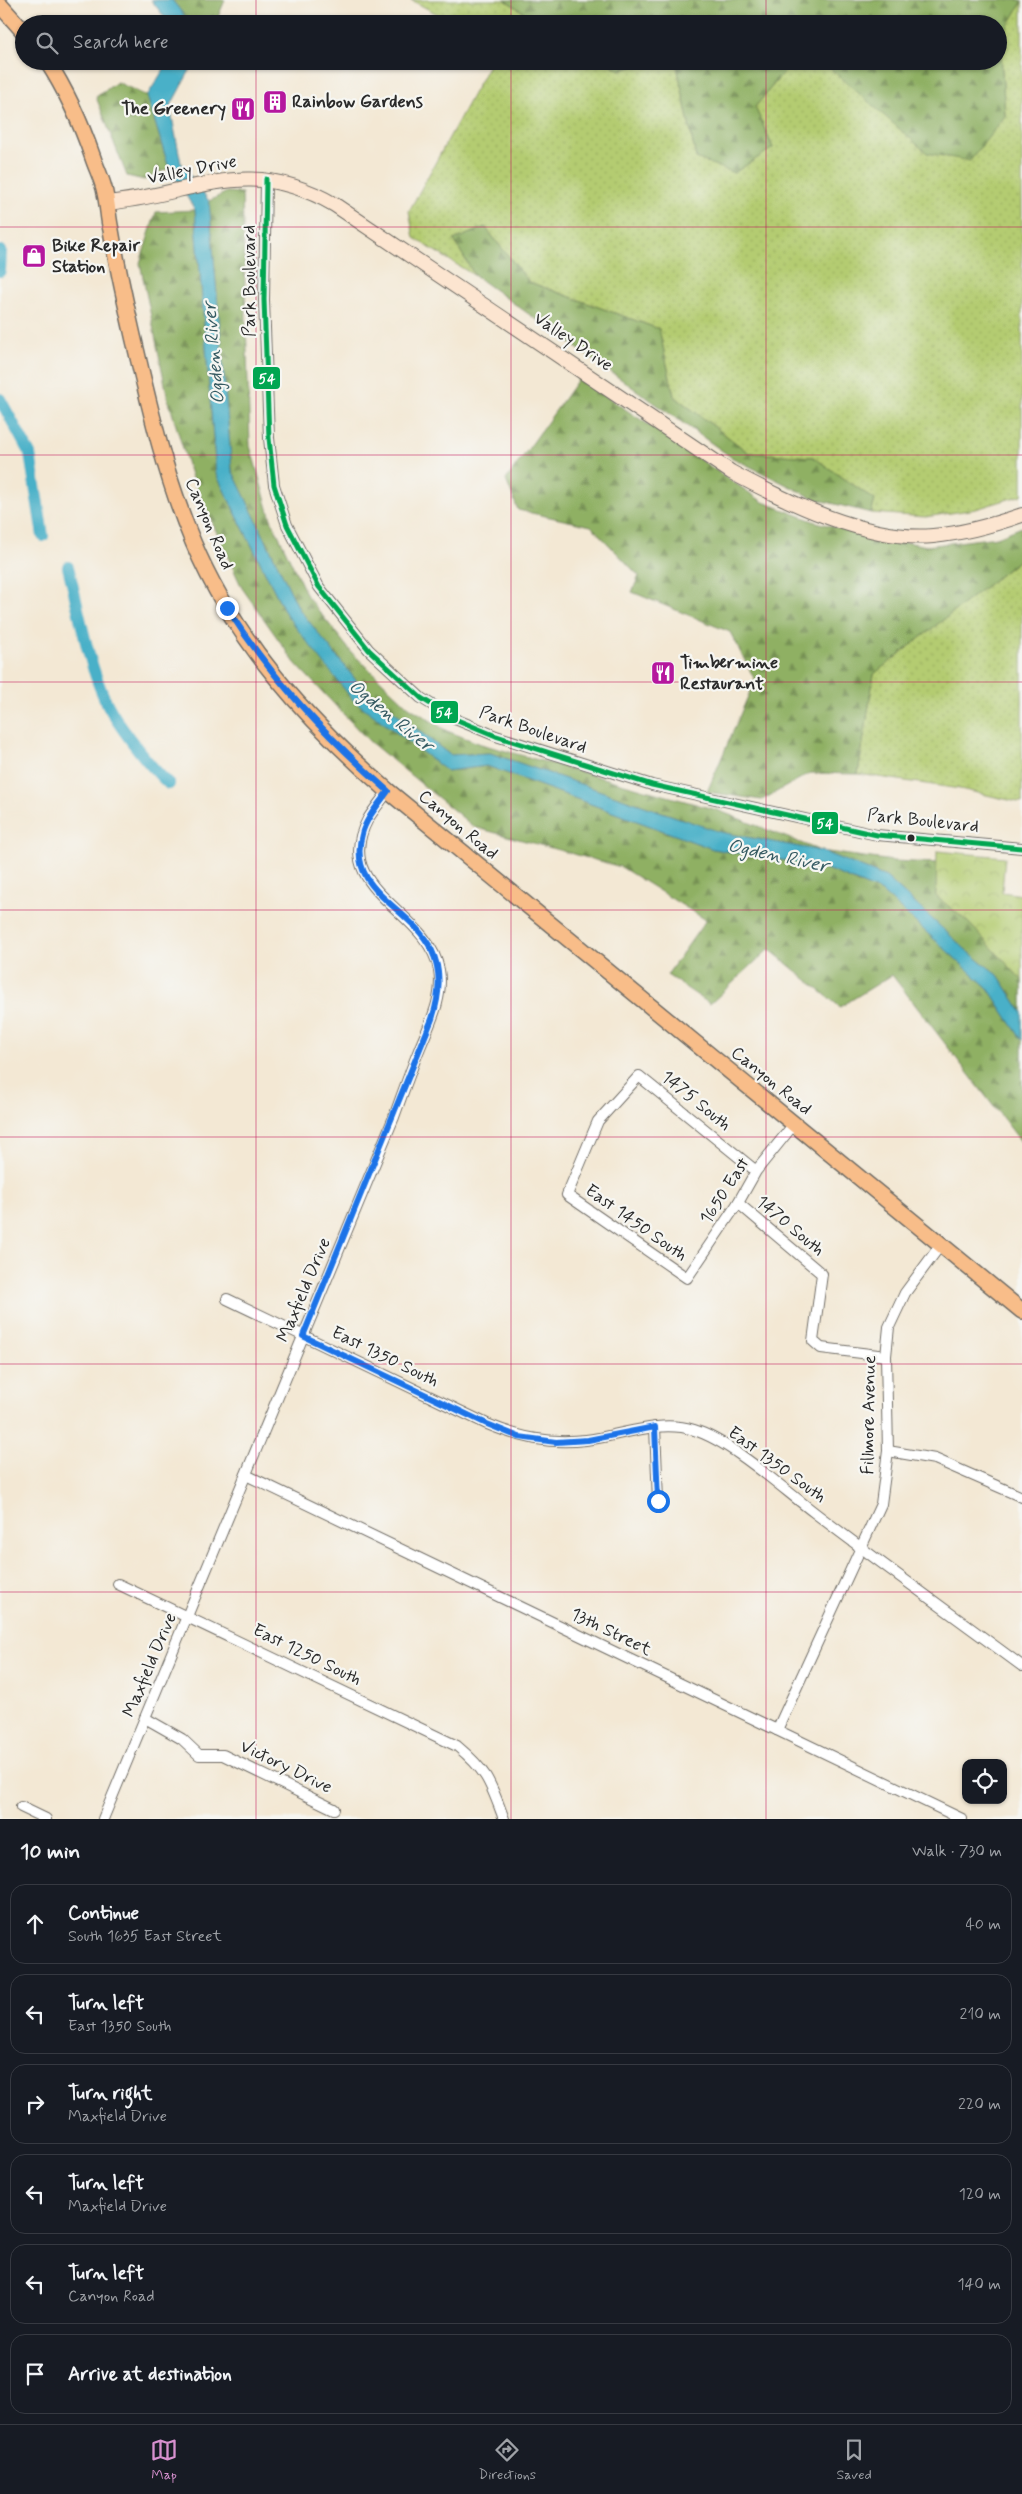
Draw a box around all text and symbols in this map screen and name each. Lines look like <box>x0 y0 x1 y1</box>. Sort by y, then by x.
search box <box>15 15 1007 70</box>
icon: search <box>33 29 61 57</box>
text: Search here <box>73 30 169 55</box>
building icon: Rainbow Gardens <box>262 89 288 115</box>
place label: Rainbow Gardens <box>292 90 423 114</box>
restaurant icon: The Greenery <box>230 96 256 122</box>
place label: The Greenery <box>121 97 226 121</box>
street label: Valley Drive <box>145 150 239 190</box>
street label: Park Boulevard <box>238 225 262 337</box>
place label: Bike Repair Station <box>52 234 141 279</box>
shop icon: Bike Repair Station <box>21 243 47 269</box>
water label: Ogden River <box>197 298 231 405</box>
street label: Valley Drive <box>529 307 617 377</box>
line badge: 54 <box>252 366 281 390</box>
text: 54 <box>259 370 276 388</box>
street label: Canyon Road <box>179 474 239 574</box>
route end <box>216 597 239 620</box>
place label: Timbermine Restaurant <box>680 651 778 696</box>
restaurant icon: Timbermine Restaurant <box>650 660 676 686</box>
water label: Ogden River <box>343 674 441 760</box>
line badge: 54 <box>430 700 459 724</box>
street label: Park Boulevard <box>476 700 590 760</box>
text: 54 <box>436 704 453 722</box>
street label: Canyon Road <box>413 785 503 865</box>
street label: Park Boulevard <box>866 803 980 839</box>
line badge: 54 <box>811 811 839 835</box>
text: 54 <box>817 815 834 833</box>
water label: Ogden River <box>725 833 834 879</box>
unlabelled marker <box>906 833 916 843</box>
street label: Canyon Road <box>726 1041 816 1121</box>
street label: 1475 South <box>656 1065 736 1137</box>
street label: 1650 East <box>695 1153 756 1229</box>
street label: East 1450 South <box>580 1179 692 1267</box>
street label: 1470 South <box>750 1190 830 1262</box>
street label: Maxfield Drive <box>271 1234 337 1346</box>
street label: East 1350 South <box>327 1321 443 1393</box>
street label: Fillmore Avenue <box>856 1355 882 1475</box>
street label: East 1350 South <box>723 1421 831 1509</box>
route start <box>647 1490 670 1513</box>
street label: 13th Street <box>567 1602 656 1662</box>
street label: Maxfield Drive <box>117 1609 183 1721</box>
street label: East 1250 South <box>249 1618 365 1692</box>
street label: Victory Drive <box>236 1734 336 1800</box>
map controls <box>962 1759 1007 1804</box>
button: locate <box>962 1759 1007 1804</box>
text: 10 min <box>20 1838 80 1866</box>
text: Walk · 730 m <box>912 1841 1002 1862</box>
text: Continue <box>68 1901 139 1926</box>
icon: ahead <box>21 1910 49 1938</box>
text: 40 m <box>965 1914 1001 1935</box>
text: South 1635 East Street <box>68 1926 222 1947</box>
text: Turn left <box>68 1991 144 2016</box>
icon: left <box>21 2000 49 2028</box>
text: 210 m <box>960 2004 1001 2025</box>
text: East 1350 South <box>68 2016 171 2037</box>
text: Turn right <box>68 2081 152 2106</box>
icon: right <box>21 2090 49 2118</box>
text: 220 m <box>958 2094 1001 2115</box>
text: Maxfield Drive <box>68 2106 167 2127</box>
text: Turn left <box>68 2171 144 2196</box>
icon: left <box>21 2180 49 2208</box>
text: 120 m <box>959 2184 1001 2205</box>
text: Maxfield Drive <box>68 2196 167 2217</box>
text: Turn left <box>68 2261 144 2286</box>
icon: left <box>21 2270 49 2298</box>
text: 140 m <box>957 2274 1001 2295</box>
text: Canyon Road <box>68 2286 155 2307</box>
icon: arrive <box>21 2360 49 2388</box>
text: Arrive at destination <box>68 2362 232 2387</box>
tab: Map <box>150 2436 178 2484</box>
tab: Directions <box>479 2436 536 2484</box>
tab: Saved <box>836 2436 872 2484</box>

